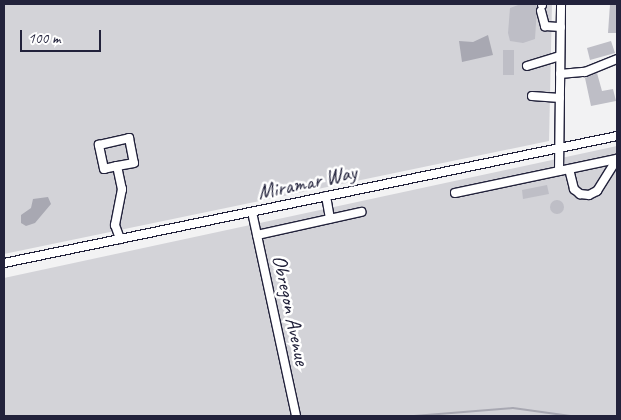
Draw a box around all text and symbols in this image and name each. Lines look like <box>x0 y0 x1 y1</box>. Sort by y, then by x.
scale bar <box>22 20 104 52</box>
text: 100 m <box>28 29 60 48</box>
street label: Miramar Way <box>255 159 359 205</box>
street label: Obregon Avenue <box>267 253 315 367</box>

